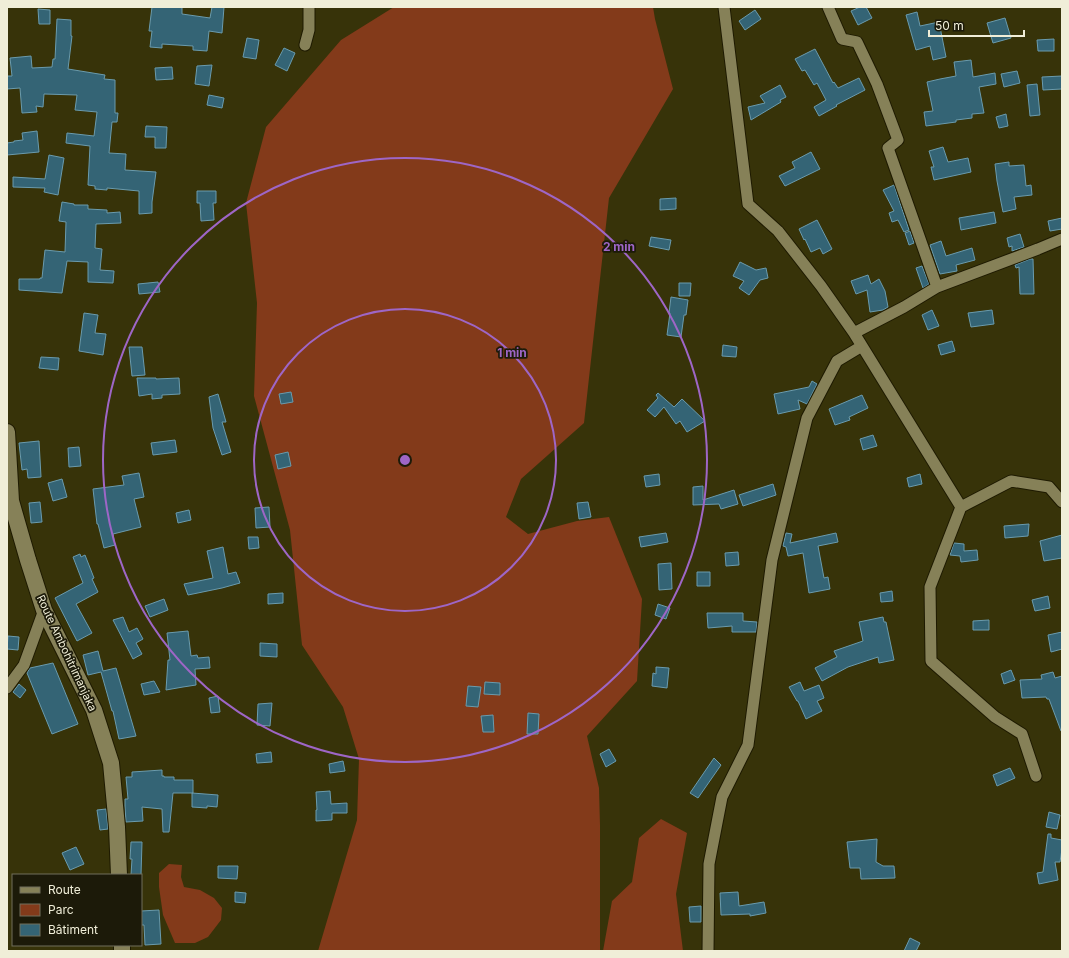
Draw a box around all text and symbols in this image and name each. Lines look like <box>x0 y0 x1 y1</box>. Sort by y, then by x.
scale bar <box>929 12 1024 38</box>
text: 50 m <box>935 18 964 33</box>
text: 2 min <box>603 239 635 254</box>
text: 1 min <box>497 345 527 360</box>
centre of rings <box>398 453 412 467</box>
street label: Route Ambohitrimanjaka <box>34 593 100 713</box>
legend <box>12 874 142 946</box>
text: Route <box>48 882 81 897</box>
text: Parc <box>48 902 74 917</box>
text: Bâtiment <box>48 922 98 937</box>

